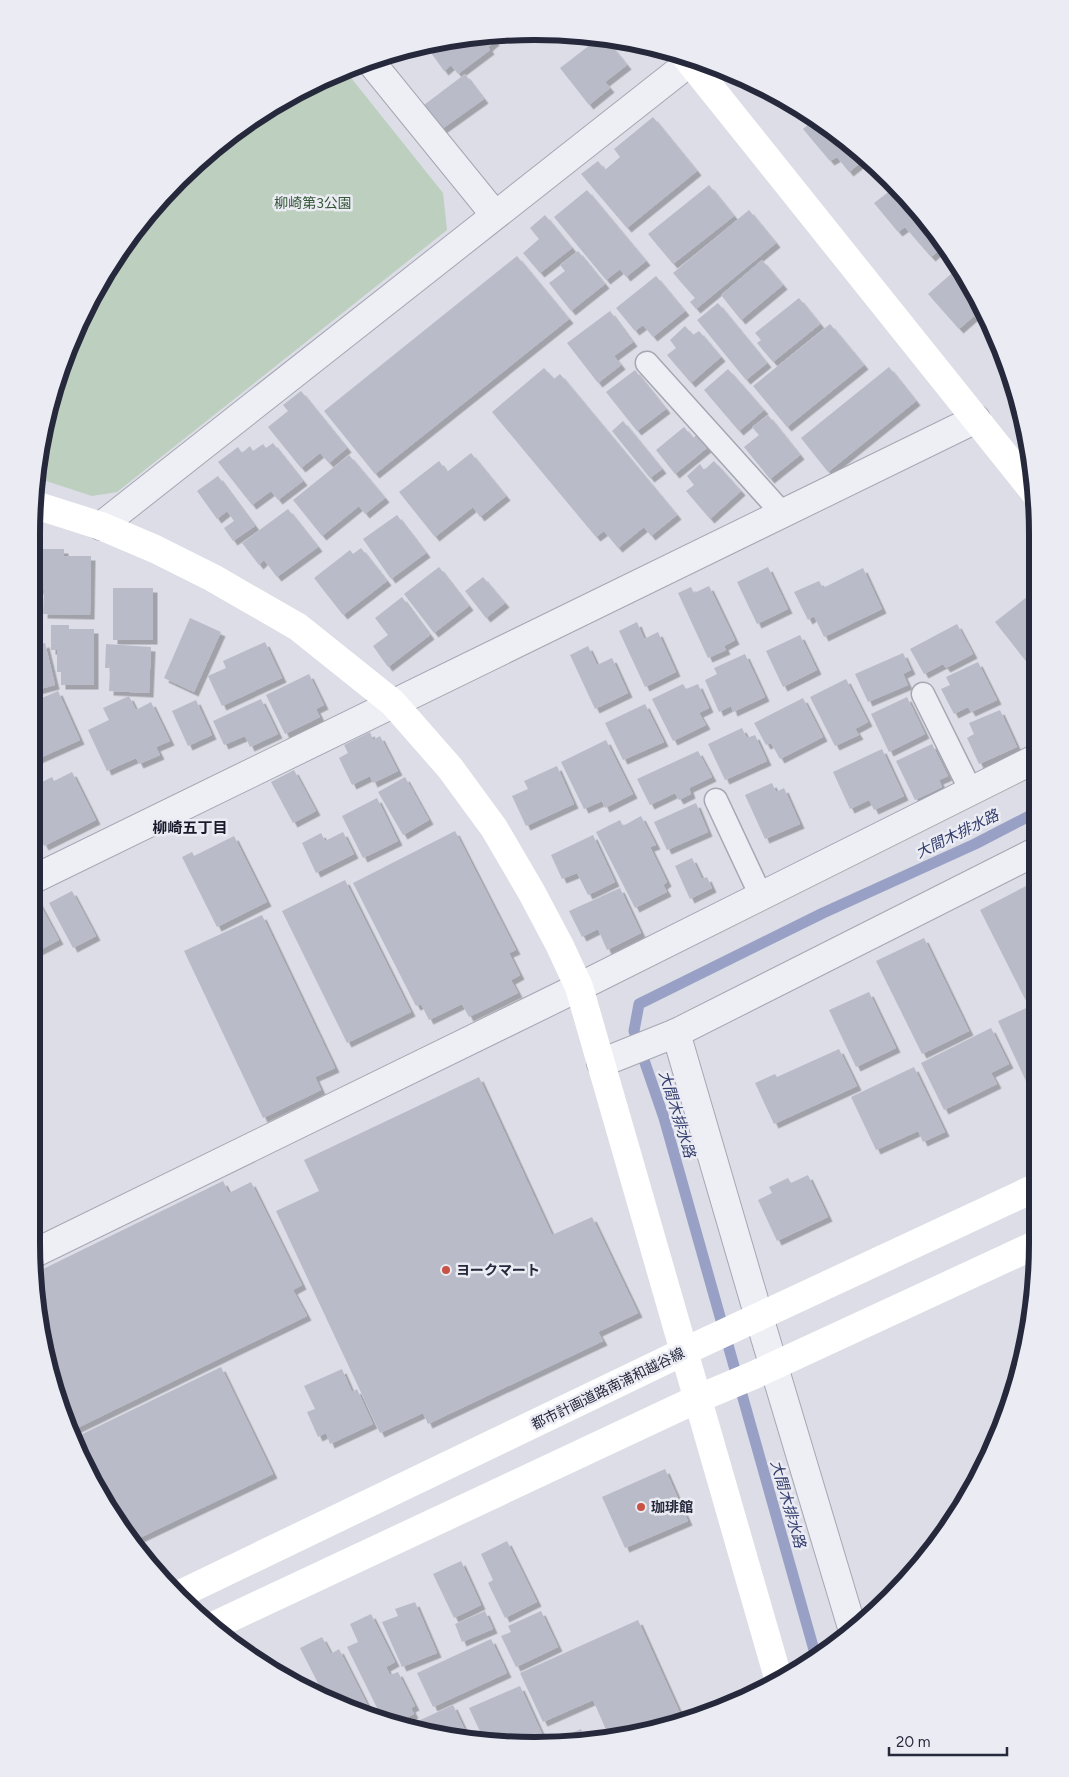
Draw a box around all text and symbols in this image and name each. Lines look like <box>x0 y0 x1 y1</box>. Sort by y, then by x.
park label: 柳崎第3公園 <box>274 195 352 212</box>
water label: 大間木排水路 <box>913 805 1003 862</box>
district label: 柳崎五丁目 <box>152 819 228 837</box>
water label: 大間木排水路 <box>655 1068 699 1162</box>
place label: ヨークマート <box>456 1262 540 1279</box>
marker: ヨークマート <box>440 1264 452 1276</box>
street label: 都市計画道路南浦和越谷線 <box>529 1345 687 1433</box>
water label: 大間木排水路 <box>767 1458 810 1552</box>
place label: 珈琲館 <box>651 1499 693 1516</box>
marker: 珈琲館 <box>635 1501 647 1513</box>
scale bar <box>889 1724 1006 1756</box>
text: 20 m <box>896 1733 930 1751</box>

